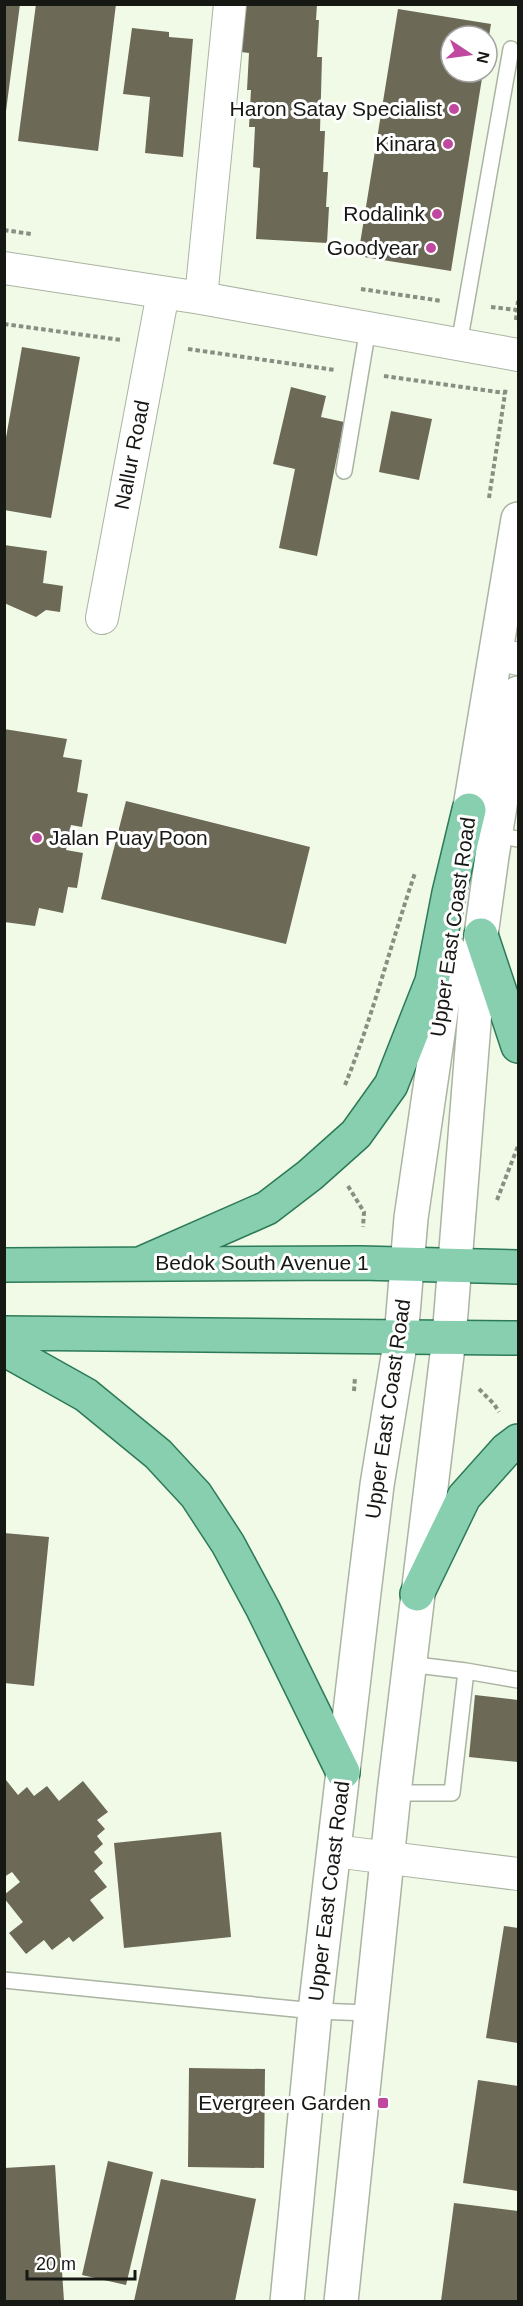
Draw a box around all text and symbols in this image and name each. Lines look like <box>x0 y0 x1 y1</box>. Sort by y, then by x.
north arrow <box>439 24 499 84</box>
text: N <box>474 50 493 65</box>
place label: Haron Satay Specialist <box>230 97 442 120</box>
marker: Haron Satay Specialist <box>447 102 461 116</box>
place label: Kinara <box>375 132 436 155</box>
marker: Kinara <box>441 137 455 151</box>
place label: Rodalink <box>343 202 425 225</box>
marker: Rodalink <box>430 207 444 221</box>
place label: Goodyear <box>327 236 419 259</box>
marker: Goodyear <box>424 241 438 255</box>
street label: Nallur Road <box>110 398 153 512</box>
street label: Upper East Coast Road <box>426 816 479 1038</box>
place label: Jalan Puay Poon <box>49 826 208 849</box>
marker: Jalan Puay Poon <box>30 831 44 845</box>
street label: Bedok South Avenue 1 <box>155 1251 369 1274</box>
street label: Upper East Coast Road <box>361 1298 414 1520</box>
street label: Upper East Coast Road <box>304 1779 353 2002</box>
place label: Evergreen Garden <box>198 2091 371 2114</box>
marker: Evergreen Garden <box>376 2096 390 2110</box>
scale bar <box>27 2243 135 2281</box>
text: 20 m <box>36 2254 76 2274</box>

